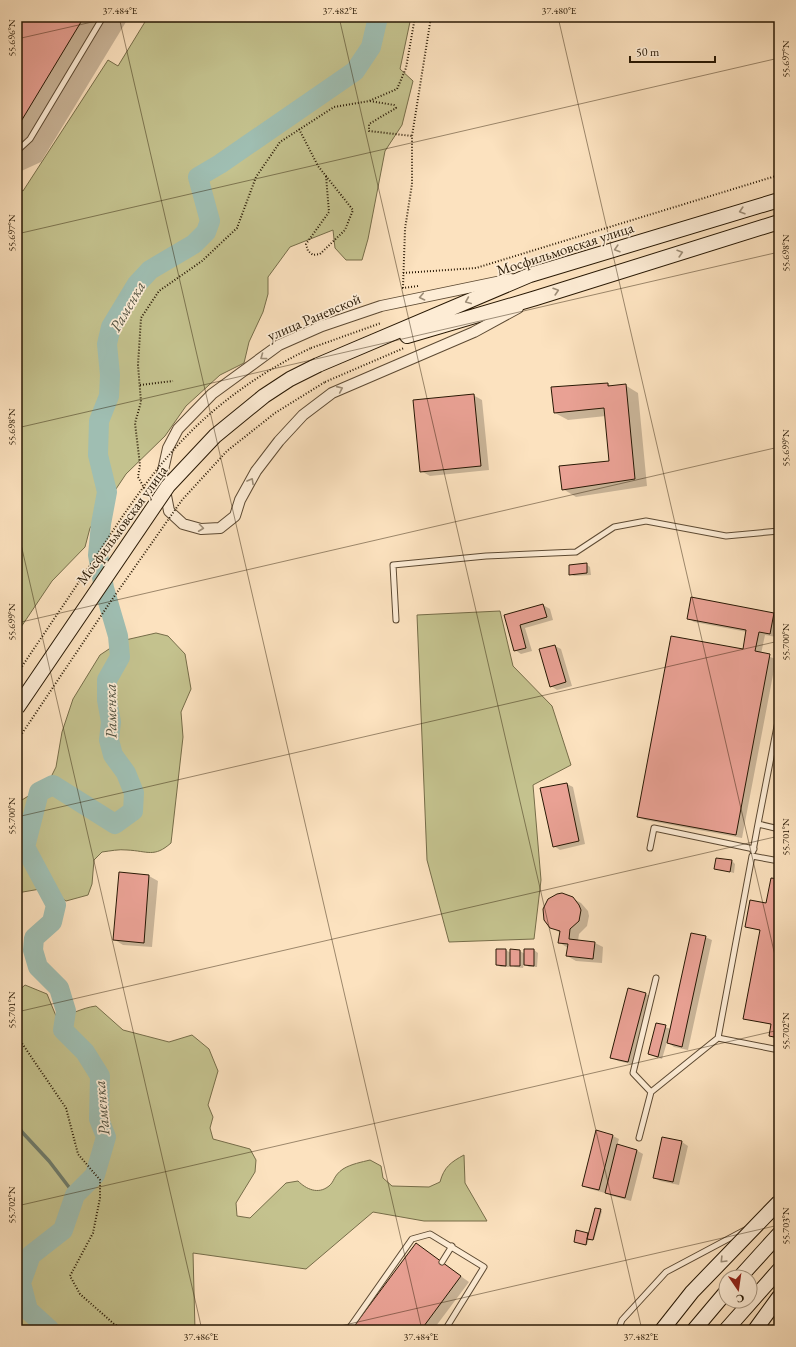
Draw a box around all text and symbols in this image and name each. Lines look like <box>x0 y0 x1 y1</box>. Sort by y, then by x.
text: 37.484°E <box>103 4 138 17</box>
text: 37.482°E <box>323 4 358 17</box>
text: 37.480°E <box>542 4 577 17</box>
text: 55.696°N <box>5 19 18 57</box>
scale bar <box>630 38 715 64</box>
text: 55.697°N <box>779 40 792 78</box>
text: 50 m <box>636 44 660 60</box>
one-way arrow <box>738 206 745 215</box>
text: 55.697°N <box>5 214 18 252</box>
street label: Мосфильмовская улица <box>494 217 636 280</box>
text: 55.698°N <box>779 234 792 272</box>
one-way arrow <box>614 244 621 253</box>
one-way arrow <box>676 249 683 258</box>
water label: Раменка <box>105 277 150 335</box>
street label: улица Раневской <box>264 288 363 345</box>
one-way arrow <box>552 288 559 296</box>
one-way arrow <box>419 292 426 300</box>
one-way arrow <box>465 296 473 304</box>
one-way arrow <box>260 352 267 359</box>
one-way arrow <box>336 386 344 394</box>
text: 55.698°N <box>5 408 18 446</box>
text: 55.699°N <box>779 429 792 467</box>
street label: Мосфильмовская улица <box>72 461 171 588</box>
one-way arrow <box>246 478 253 485</box>
one-way arrow <box>198 523 204 532</box>
text: 55.699°N <box>5 603 18 641</box>
text: 55.700°N <box>779 623 792 661</box>
water label: Раменка <box>100 683 121 739</box>
text: 55.700°N <box>5 797 18 835</box>
text: 55.701°N <box>779 818 792 856</box>
text: 55.701°N <box>5 991 18 1029</box>
text: 55.702°N <box>779 1012 792 1050</box>
water label: Раменка <box>89 1080 114 1136</box>
text: 55.702°N <box>5 1186 18 1224</box>
text: 55.703°N <box>779 1207 792 1245</box>
one-way arrow <box>720 1255 728 1263</box>
north arrow <box>718 1269 758 1309</box>
text: С <box>735 1291 746 1306</box>
text: 37.486°E <box>184 1330 219 1343</box>
text: 37.484°E <box>404 1330 439 1343</box>
text: 37.482°E <box>624 1330 659 1343</box>

